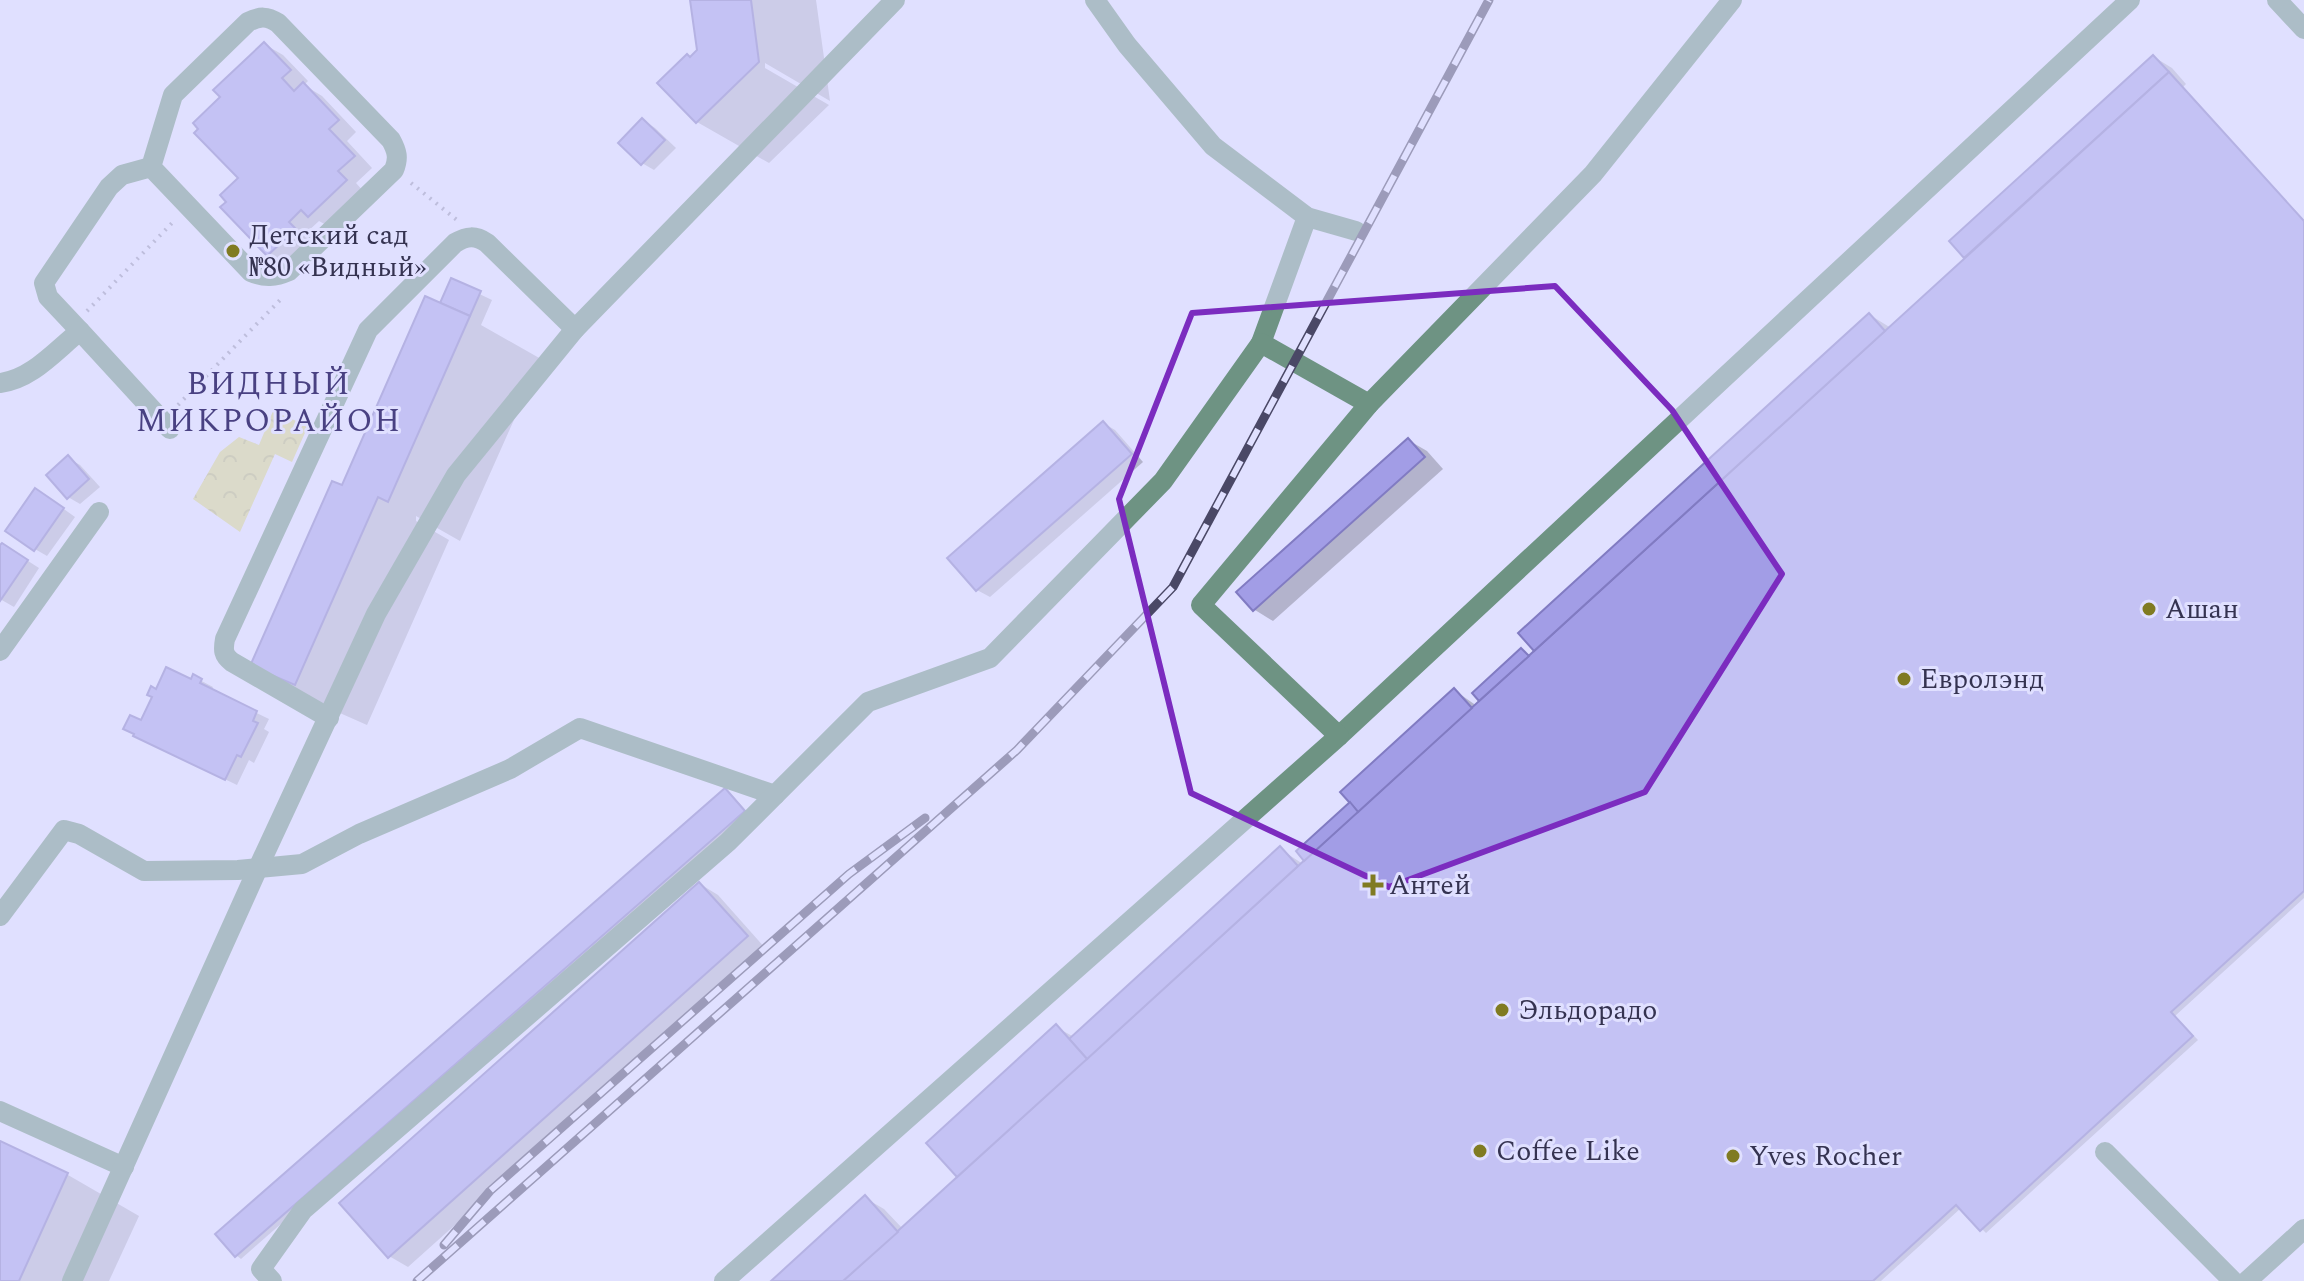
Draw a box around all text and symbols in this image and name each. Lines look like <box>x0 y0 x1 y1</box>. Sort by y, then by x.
place label: Детский сад №80 «Видный» <box>249 214 427 289</box>
marker: Детский сад №80 «Видный» <box>224 242 242 260</box>
district label: ВИДНЫЙ МИКРОРАЙОН <box>136 360 402 446</box>
place label: Ашан <box>2165 588 2239 631</box>
marker: Ашан <box>2140 600 2158 618</box>
place label: Евролэнд <box>1920 658 2044 701</box>
marker: Евролэнд <box>1895 670 1913 688</box>
place label: Антей <box>1389 864 1471 907</box>
marker: Антей <box>1364 876 1382 894</box>
place label: Эльдорадо <box>1518 989 1657 1032</box>
marker: Эльдорадо <box>1493 1001 1511 1019</box>
place label: Coffee Like <box>1496 1130 1640 1173</box>
place label: Yves Rocher <box>1749 1135 1902 1178</box>
marker: Coffee Like <box>1471 1142 1489 1160</box>
marker: Yves Rocher <box>1724 1147 1742 1165</box>

